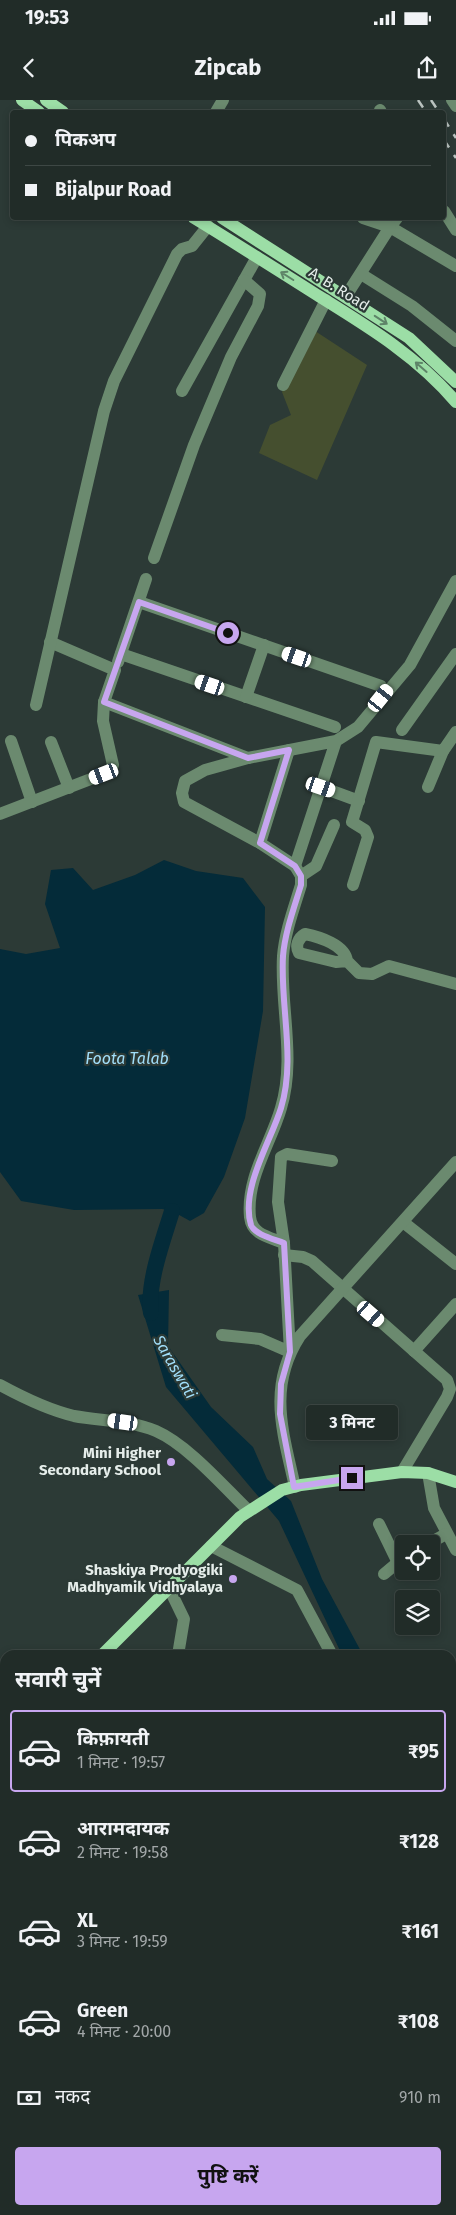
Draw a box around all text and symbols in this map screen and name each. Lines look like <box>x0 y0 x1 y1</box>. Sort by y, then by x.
text: 19:53 <box>25 6 69 29</box>
icon: back <box>15 54 43 82</box>
text: Zipcab <box>195 54 261 81</box>
icon: share <box>413 54 441 82</box>
text: पिकअप <box>55 128 116 151</box>
text: Bijalpur Road <box>55 178 172 201</box>
street label: A. B. Road <box>306 263 372 315</box>
one-way arrow <box>281 271 295 281</box>
one-way arrow <box>374 314 388 325</box>
one-way arrow <box>415 362 428 373</box>
route start <box>217 622 239 644</box>
car <box>280 645 313 669</box>
car <box>193 673 226 697</box>
car <box>365 682 396 714</box>
car <box>87 762 120 786</box>
car <box>304 775 337 799</box>
water label: Foota Talab <box>85 1049 169 1068</box>
car <box>354 1298 387 1330</box>
water label: Saraswati <box>149 1331 201 1403</box>
callout: 3 मिनट <box>306 1406 398 1440</box>
car <box>107 1412 138 1432</box>
text: 3 मिनट <box>329 1413 375 1432</box>
place label: Mini Higher Secondary School <box>39 1444 162 1479</box>
marker: Mini Higher Secondary School <box>165 1456 177 1468</box>
route end <box>341 1467 363 1489</box>
map controls <box>395 1535 440 1635</box>
button: locate <box>395 1535 440 1580</box>
place label: Shaskiya Prodyogiki Madhyamik Vidhyalaya <box>67 1561 223 1596</box>
marker: Shaskiya Prodyogiki Madhyamik Vidhyalaya <box>227 1573 239 1585</box>
button: layers <box>395 1590 440 1635</box>
text: सवारी चुनें <box>15 1666 101 1693</box>
text: किफ़ायती <box>77 1727 149 1750</box>
icon: car <box>17 1729 62 1774</box>
text: ₹95 <box>408 1740 439 1763</box>
text: 1 मिनट · 19:57 <box>77 1753 165 1772</box>
text: आरामदायक <box>77 1817 169 1840</box>
icon: car <box>17 1819 62 1864</box>
text: ₹128 <box>399 1830 439 1853</box>
text: 2 मिनट · 19:58 <box>77 1843 168 1862</box>
icon: car <box>17 1909 62 1954</box>
text: XL <box>77 1909 98 1932</box>
text: ₹161 <box>401 1920 439 1943</box>
text: 3 मिनट · 19:59 <box>77 1932 168 1951</box>
icon: car <box>17 1999 62 2044</box>
text: Green <box>77 1999 128 2022</box>
text: ₹108 <box>398 2010 439 2033</box>
text: 4 मिनट · 20:00 <box>77 2022 171 2041</box>
icon: cash <box>15 2084 43 2112</box>
text: नकद <box>55 2085 90 2108</box>
text: 910 m <box>399 2088 441 2107</box>
button: पुष्टि करें <box>15 2147 441 2205</box>

